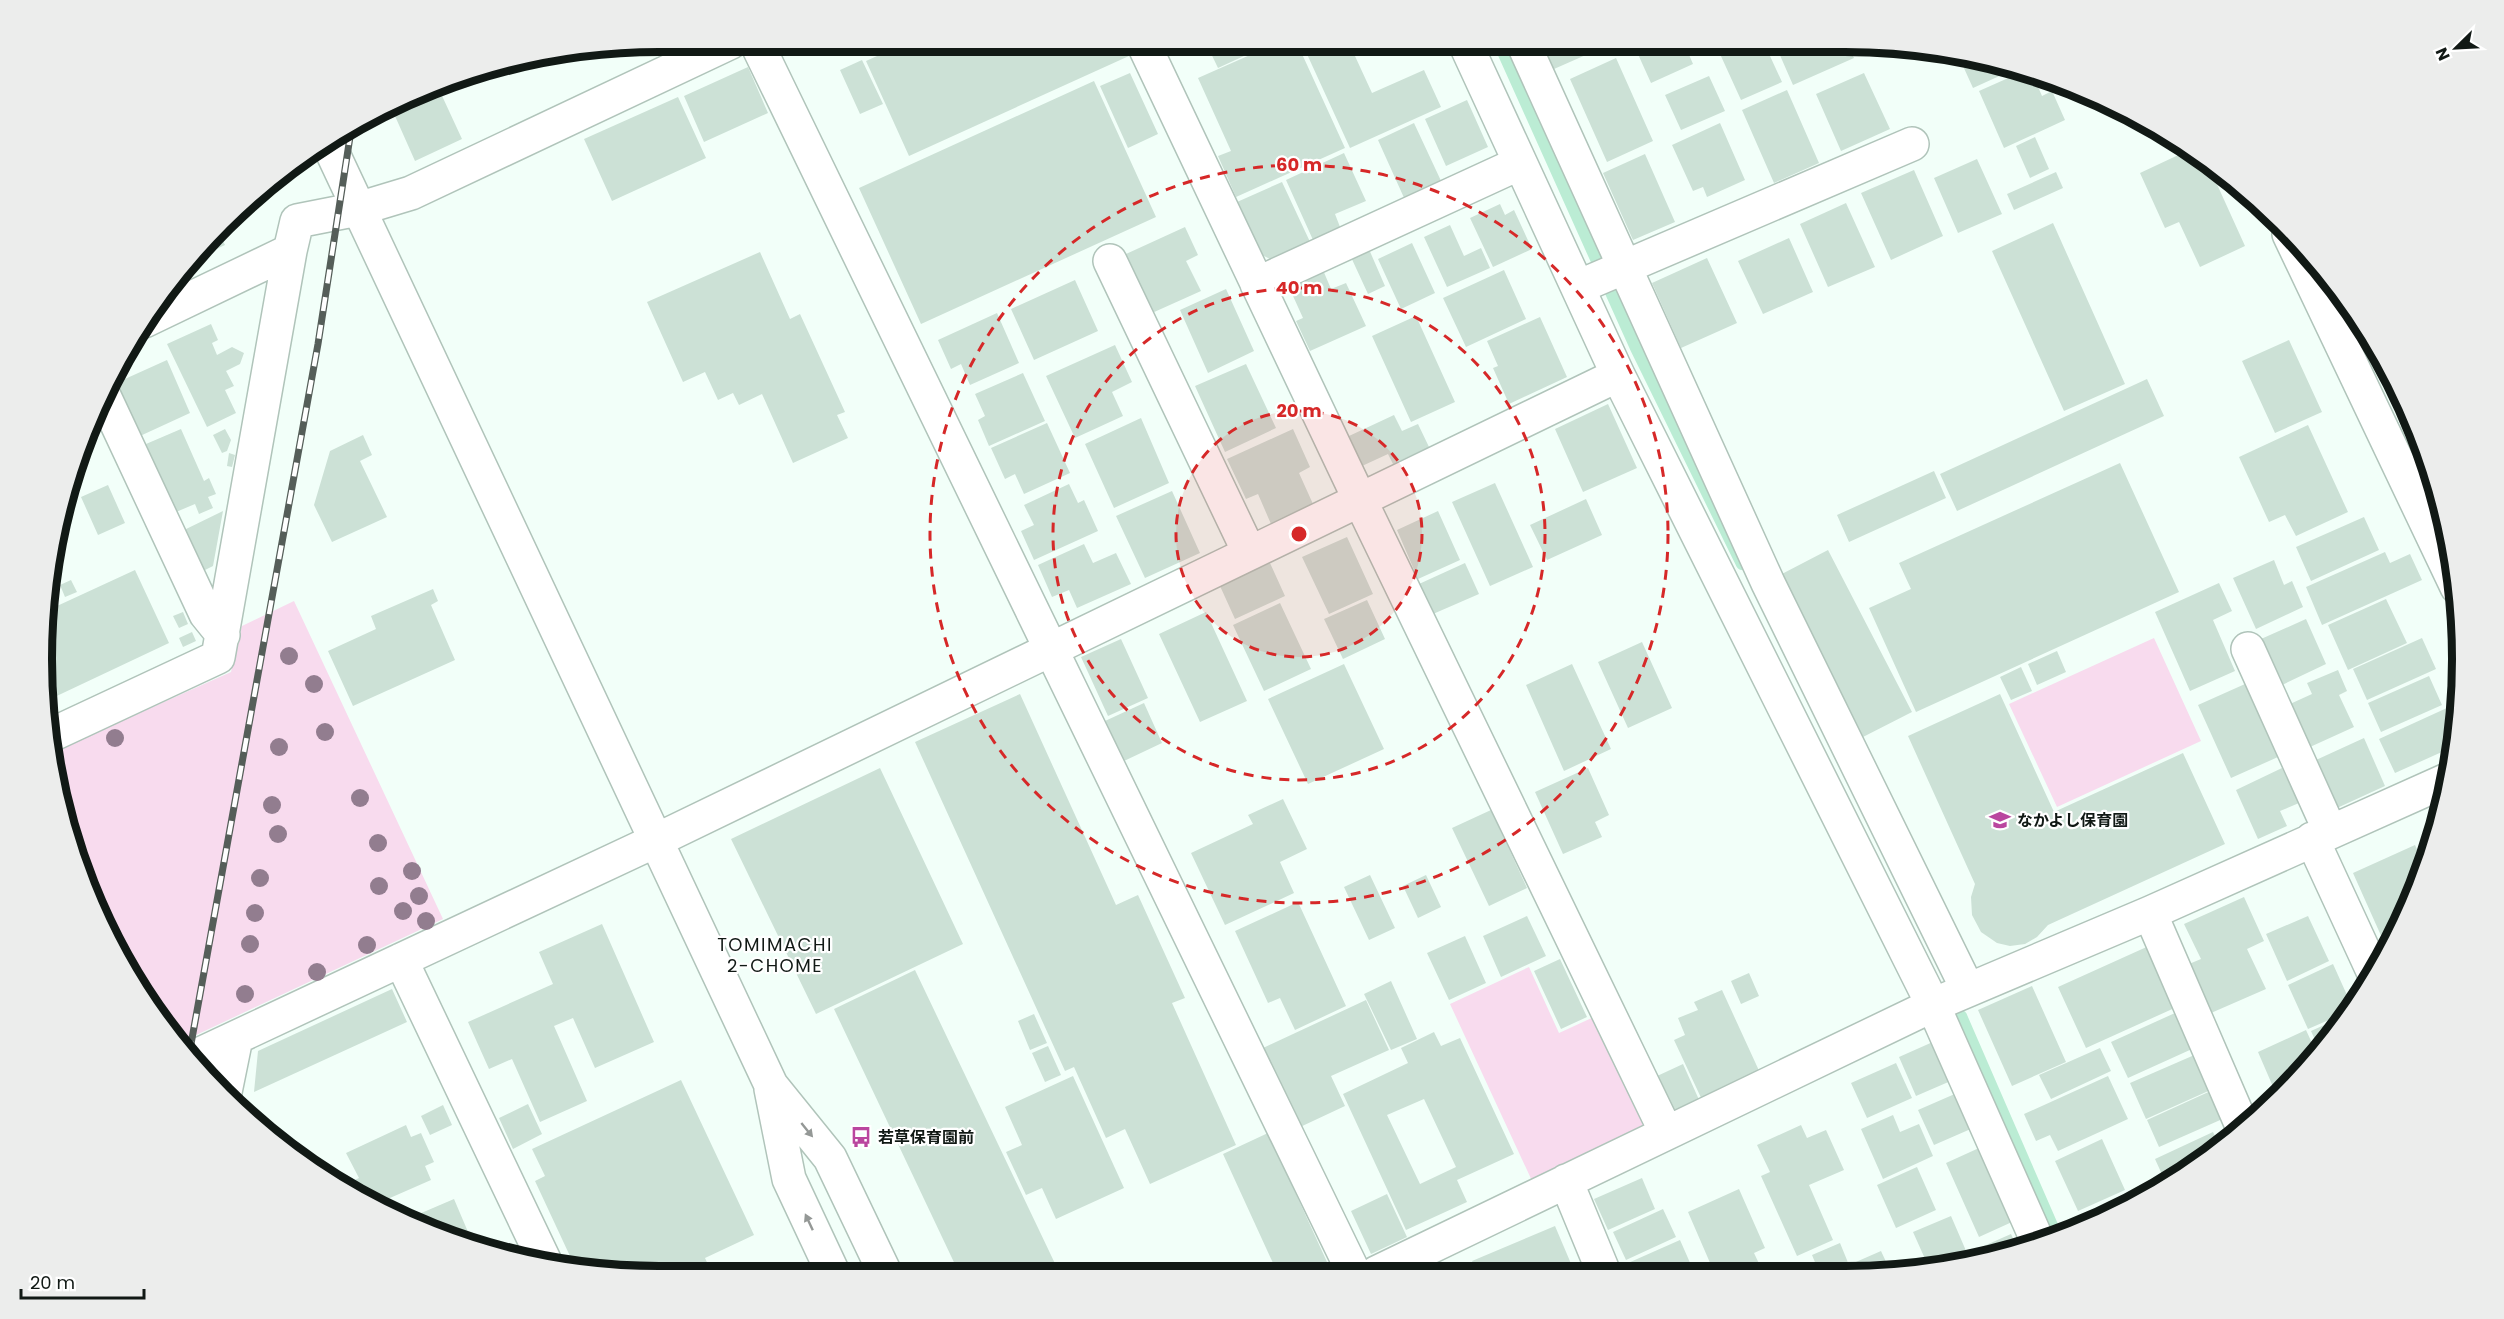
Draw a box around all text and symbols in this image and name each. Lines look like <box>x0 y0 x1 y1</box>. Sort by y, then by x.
north arrow <box>2426 18 2486 78</box>
text: N <box>2430 44 2456 64</box>
text: 60 m <box>1276 152 1322 177</box>
text: 40 m <box>1276 275 1322 300</box>
text: 20 m <box>1277 398 1321 423</box>
centre of rings <box>1289 524 1309 544</box>
school or university icon: なかよし保育園 <box>1988 808 2012 832</box>
place label: なかよし保育園 <box>2017 809 2128 832</box>
district label: TOMIMACHI 2-CHOME <box>717 932 833 978</box>
one-way arrow <box>801 1122 814 1138</box>
bus stop icon: 若草保育園前 <box>849 1125 873 1149</box>
place label: 若草保育園前 <box>878 1126 974 1149</box>
one-way arrow <box>804 1213 814 1231</box>
scale bar <box>21 1262 144 1300</box>
text: 20 m <box>30 1270 75 1295</box>

